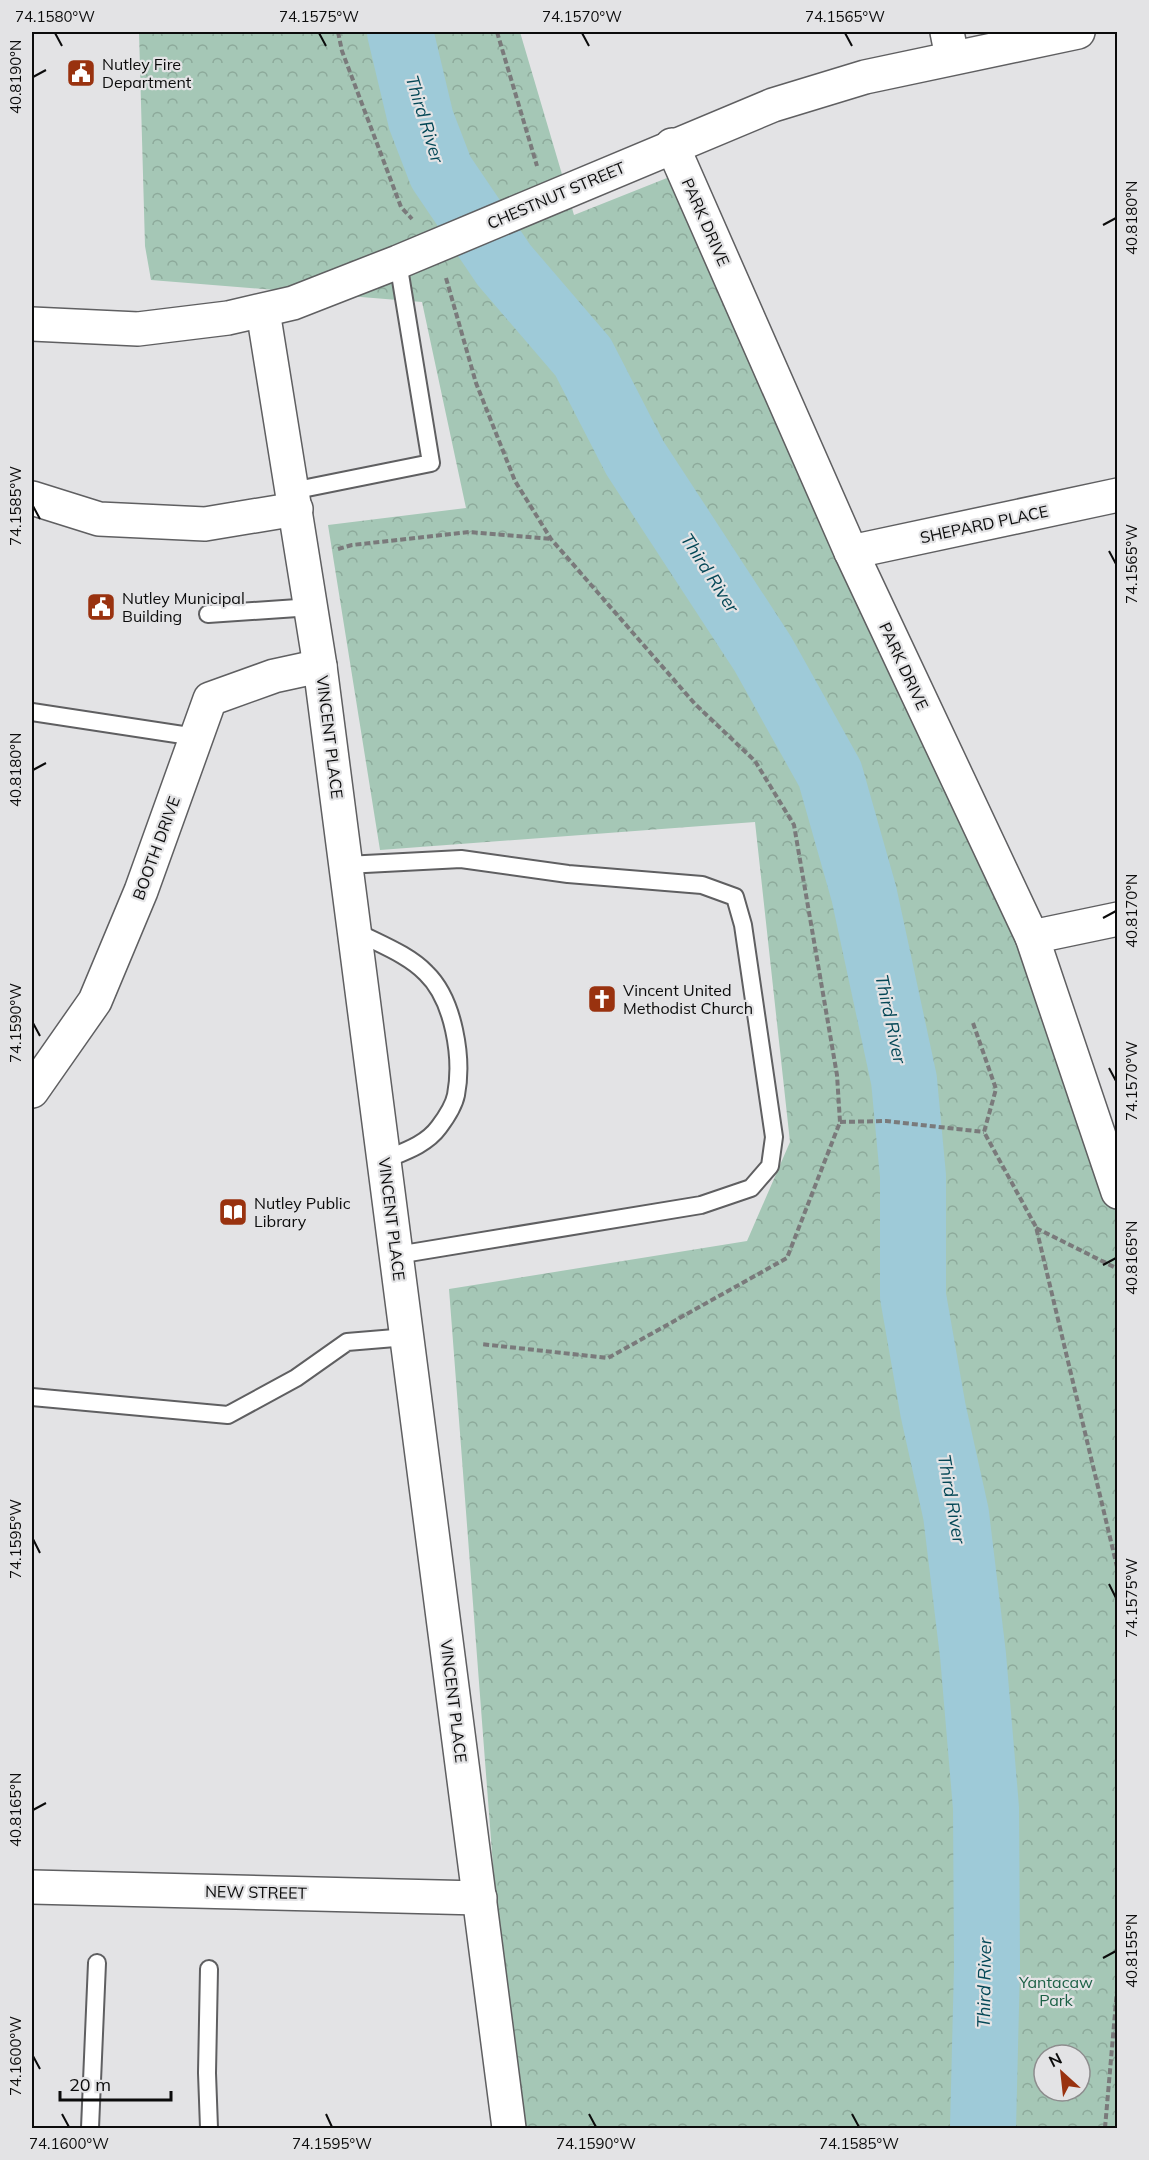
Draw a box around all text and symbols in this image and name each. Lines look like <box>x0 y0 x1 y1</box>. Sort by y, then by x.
text: 74.1580°W <box>15 7 95 26</box>
text: 74.1575°W <box>279 7 359 26</box>
text: 74.1570°W <box>542 7 622 26</box>
text: 74.1565°W <box>805 7 885 26</box>
text: 40.8190°N <box>6 40 25 114</box>
place label: Nutley Fire Department <box>102 54 192 92</box>
public building icon: Nutley Fire Department <box>65 57 97 89</box>
water label: Third River <box>401 73 450 167</box>
street label: CHESTNUT STREET <box>484 157 628 233</box>
street label: PARK DRIVE <box>678 175 734 269</box>
text: 40.8180°N <box>1122 181 1141 255</box>
text: 74.1585°W <box>6 466 25 546</box>
street label: SHEPARD PLACE <box>918 501 1050 547</box>
text: 74.1565°W <box>1122 524 1141 604</box>
water label: Third River <box>676 529 745 618</box>
place label: Nutley Municipal Building <box>122 588 245 626</box>
public building icon: Nutley Municipal Building <box>85 591 117 623</box>
street label: PARK DRIVE <box>875 619 933 713</box>
street label: VINCENT PLACE <box>313 674 347 800</box>
text: 40.8180°N <box>6 733 25 807</box>
street label: BOOTH DRIVE <box>128 793 184 903</box>
text: 40.8170°N <box>1122 874 1141 948</box>
water label: Third River <box>870 973 912 1067</box>
place label: Vincent United Methodist Church <box>623 980 753 1018</box>
text: 74.1590°W <box>6 983 25 1063</box>
church icon: Vincent United Methodist Church <box>586 983 618 1015</box>
text: 74.1570°W <box>1122 1041 1141 1121</box>
street label: VINCENT PLACE <box>375 1156 409 1282</box>
place label: Nutley Public Library <box>254 1193 351 1231</box>
library icon: Nutley Public Library <box>217 1196 249 1228</box>
text: 40.8165°N <box>1122 1221 1141 1295</box>
water label: Third River <box>933 1453 971 1547</box>
text: 74.1595°W <box>6 1499 25 1579</box>
text: 74.1575°W <box>1122 1558 1141 1638</box>
street label: VINCENT PLACE <box>437 1638 471 1764</box>
text: 40.8165°N <box>6 1773 25 1847</box>
street label: NEW STREET <box>205 1881 307 1903</box>
text: 40.8155°N <box>1122 1914 1141 1988</box>
water label: Third River <box>972 1936 996 2028</box>
park label: Yantacaw Park <box>1018 1972 1093 2010</box>
text: 74.1600°W <box>6 2016 25 2096</box>
north arrow <box>1032 2043 1092 2103</box>
text: N <box>1045 2048 1065 2071</box>
scale bar <box>60 2064 171 2102</box>
text: 20 m <box>69 2073 111 2096</box>
text: 74.1600°W <box>29 2134 109 2153</box>
text: 74.1595°W <box>292 2134 372 2153</box>
text: 74.1590°W <box>556 2134 636 2153</box>
text: 74.1585°W <box>819 2134 899 2153</box>

